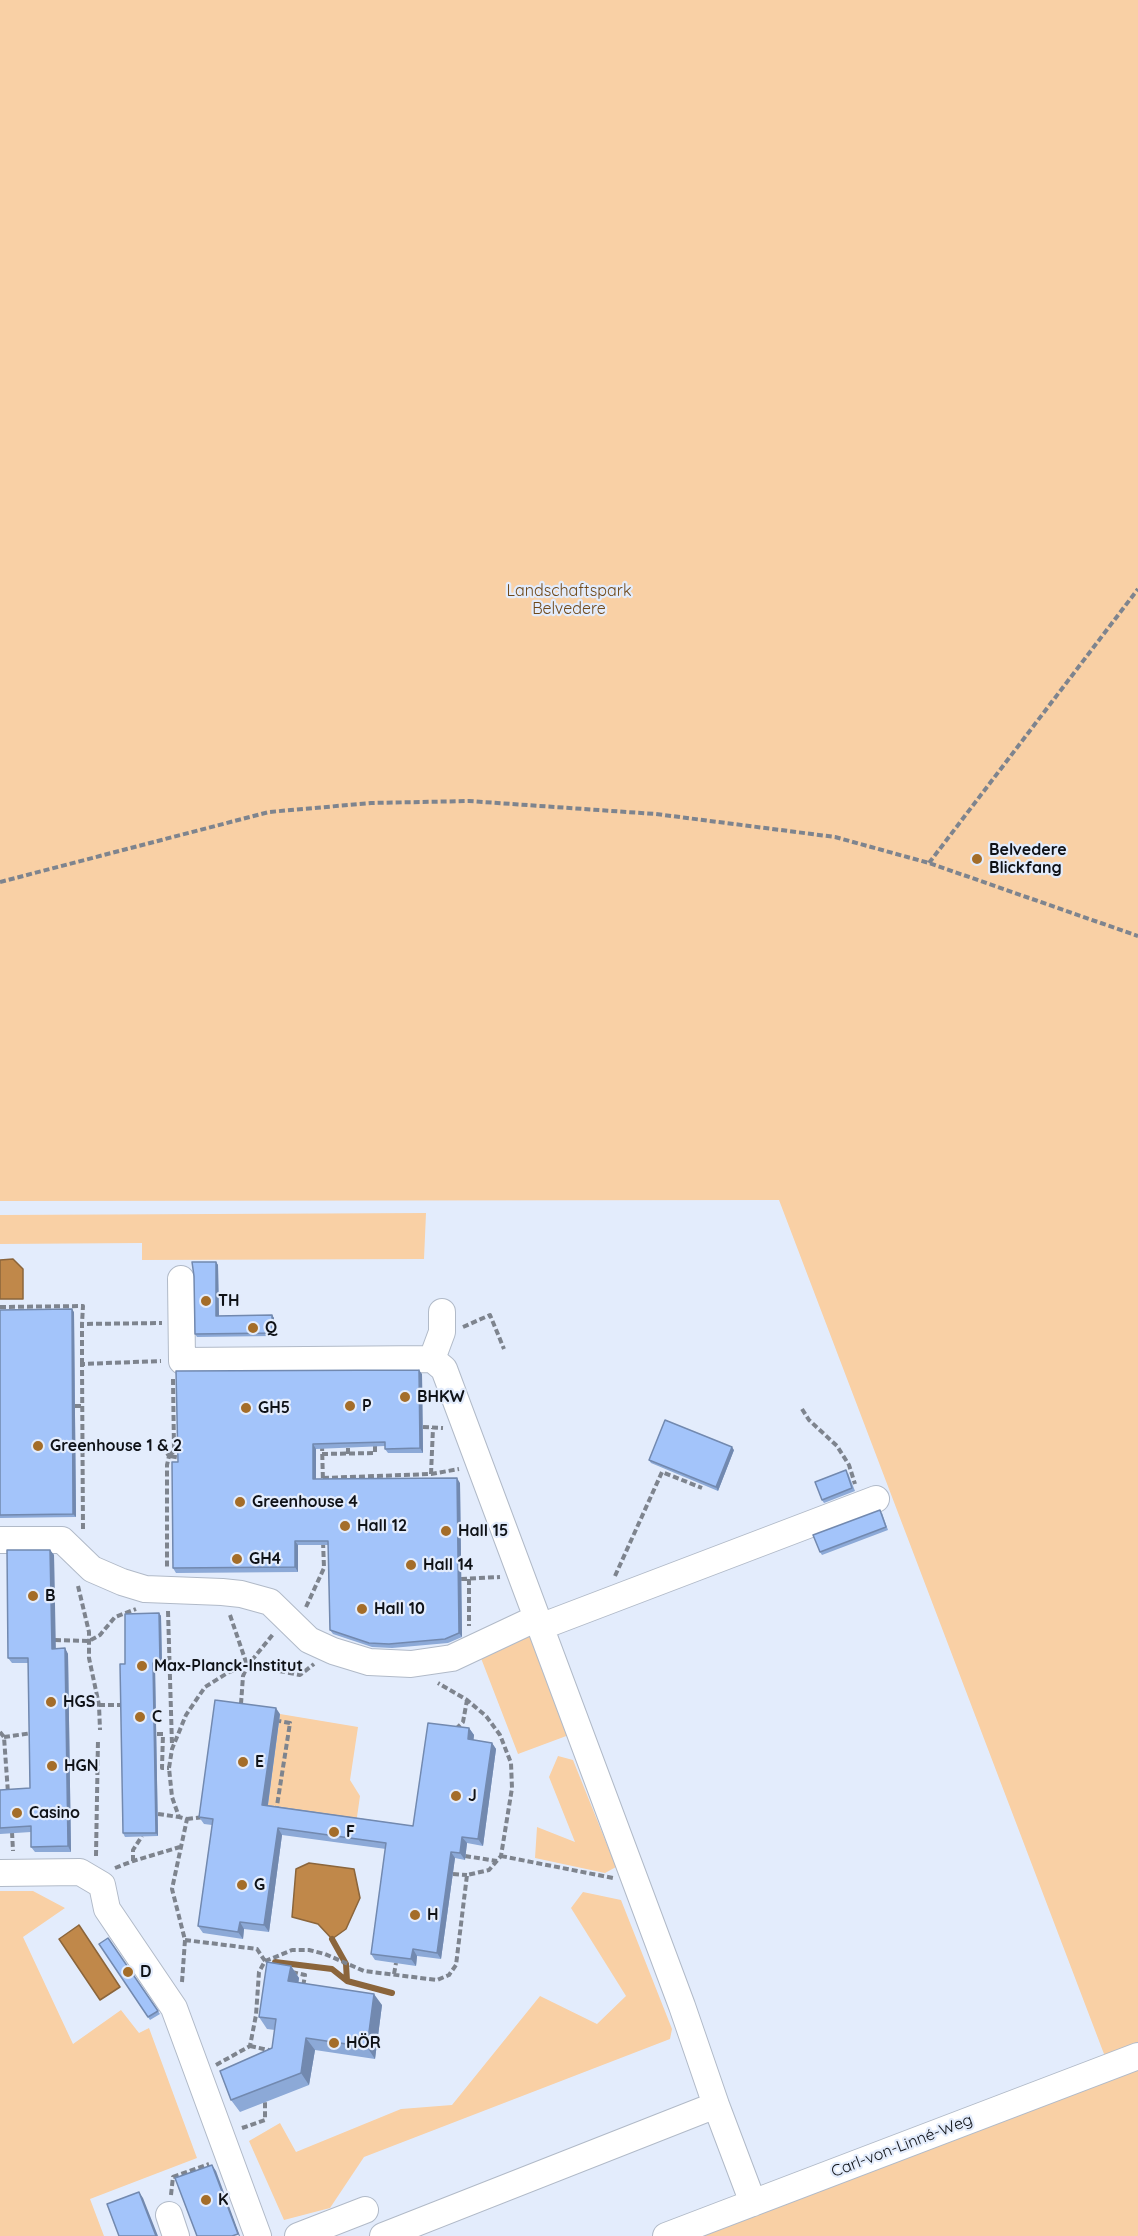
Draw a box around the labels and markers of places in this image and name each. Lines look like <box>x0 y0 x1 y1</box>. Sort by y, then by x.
place label: Belvedere Blickfang <box>989 840 1067 878</box>
marker: Belvedere Blickfang <box>970 852 984 866</box>
place label: TH <box>218 1291 240 1311</box>
marker: TH <box>199 1294 213 1308</box>
place label: Q <box>265 1318 277 1338</box>
marker: Q <box>246 1321 260 1335</box>
place label: BHKW <box>417 1387 464 1407</box>
marker: BHKW <box>398 1390 412 1404</box>
place label: P <box>362 1396 372 1416</box>
place label: GH5 <box>258 1398 290 1418</box>
marker: P <box>343 1399 357 1413</box>
marker: GH5 <box>239 1401 253 1415</box>
place label: Greenhouse 1 & 2 <box>50 1436 182 1456</box>
marker: Greenhouse 1 & 2 <box>31 1439 45 1453</box>
place label: Greenhouse 4 <box>252 1492 358 1512</box>
marker: Greenhouse 4 <box>233 1495 247 1509</box>
place label: Hall 12 <box>357 1516 407 1536</box>
marker: Hall 12 <box>338 1519 352 1533</box>
place label: Hall 15 <box>458 1521 508 1541</box>
marker: Hall 15 <box>439 1524 453 1538</box>
place label: GH4 <box>249 1549 281 1569</box>
marker: GH4 <box>230 1552 244 1566</box>
place label: Hall 14 <box>423 1555 473 1575</box>
marker: Hall 14 <box>404 1558 418 1572</box>
place label: B <box>45 1586 55 1606</box>
marker: B <box>26 1589 40 1603</box>
place label: Hall 10 <box>374 1599 425 1619</box>
marker: Hall 10 <box>355 1602 369 1616</box>
place label: Max-Planck-Institut <box>154 1656 303 1676</box>
marker: Max-Planck-Institut <box>135 1659 149 1673</box>
place label: HGS <box>63 1692 95 1712</box>
marker: HGS <box>44 1695 58 1709</box>
place label: C <box>152 1707 162 1727</box>
marker: C <box>133 1710 147 1724</box>
place label: E <box>255 1752 264 1772</box>
marker: E <box>236 1755 250 1769</box>
place label: HGN <box>64 1756 98 1776</box>
marker: HGN <box>45 1759 59 1773</box>
place label: J <box>468 1786 477 1806</box>
marker: J <box>449 1789 463 1803</box>
place label: Casino <box>29 1803 80 1823</box>
marker: Casino <box>10 1806 24 1820</box>
place label: F <box>346 1822 355 1842</box>
marker: F <box>327 1825 341 1839</box>
place label: G <box>254 1875 265 1895</box>
marker: G <box>235 1878 249 1892</box>
place label: H <box>427 1905 439 1925</box>
marker: H <box>408 1908 422 1922</box>
place label: D <box>140 1962 151 1982</box>
marker: D <box>121 1965 135 1979</box>
place label: HÖR <box>346 2033 381 2053</box>
marker: HÖR <box>327 2036 341 2050</box>
place label: K <box>218 2190 228 2210</box>
marker: K <box>199 2193 213 2207</box>

